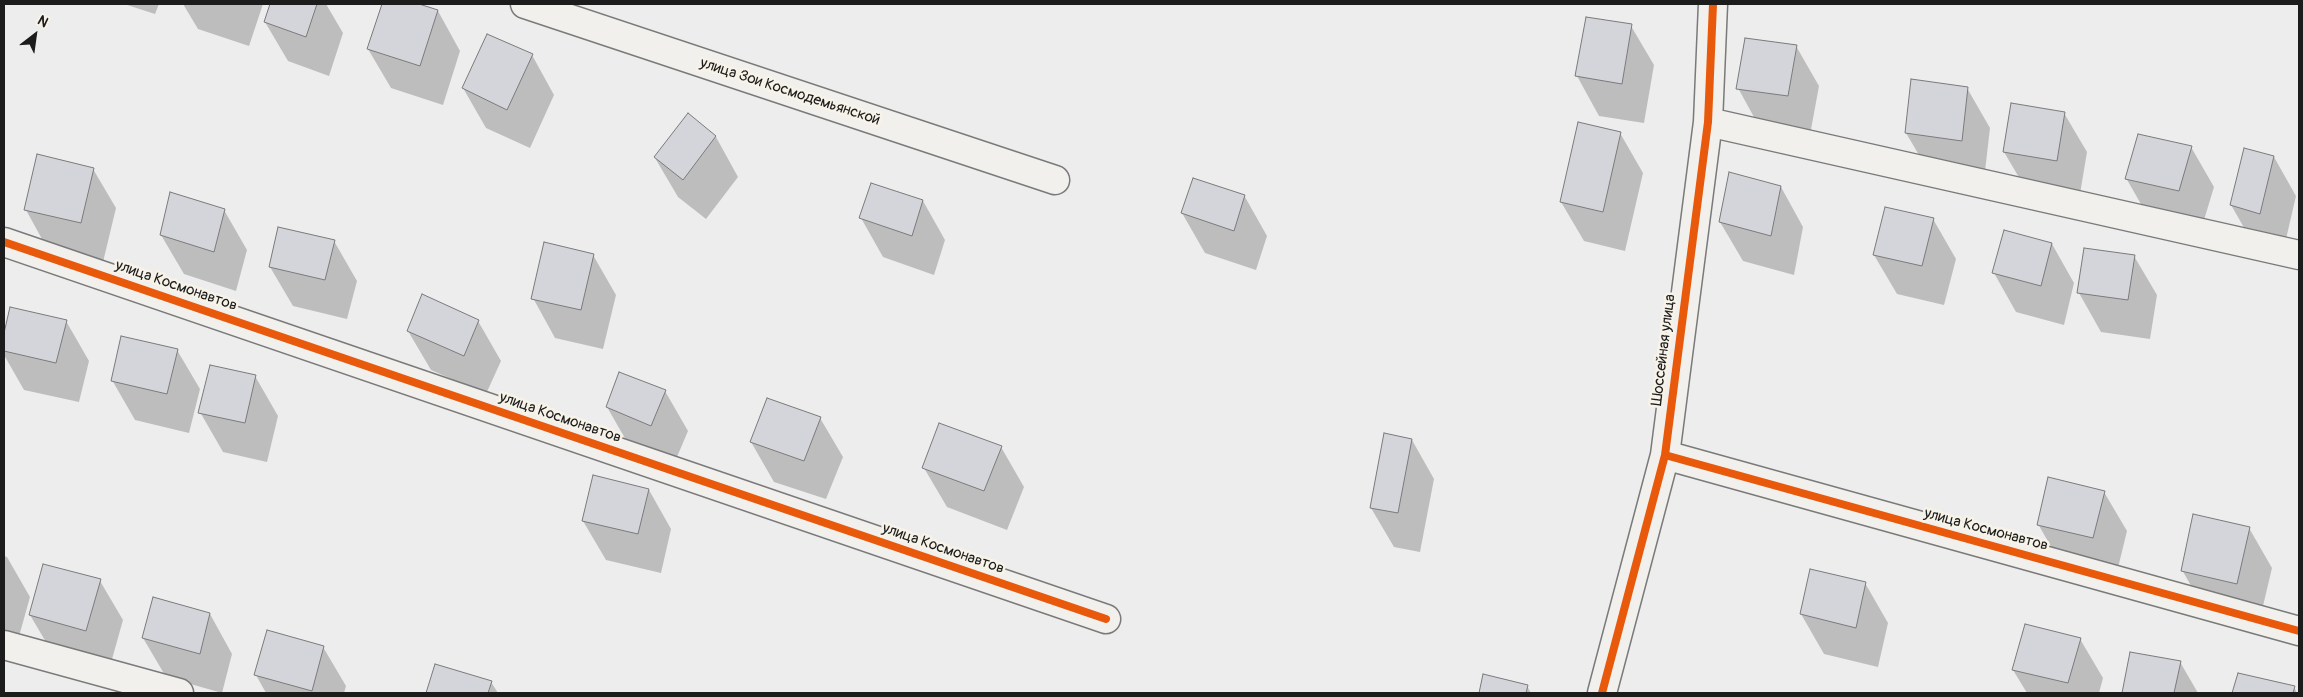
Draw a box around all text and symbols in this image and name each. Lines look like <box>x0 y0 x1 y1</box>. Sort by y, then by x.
north arrow <box>10 10 60 60</box>
text: N <box>34 12 51 31</box>
street label: улица Зои Космодемьянской <box>698 54 882 130</box>
street label: улица Космонавтов <box>113 257 239 315</box>
street label: Шоссейная улица <box>1648 293 1680 407</box>
street label: улица Космонавтов <box>497 389 623 447</box>
street label: улица Космонавтов <box>1922 505 2050 555</box>
street label: улица Космонавтов <box>880 520 1006 578</box>

